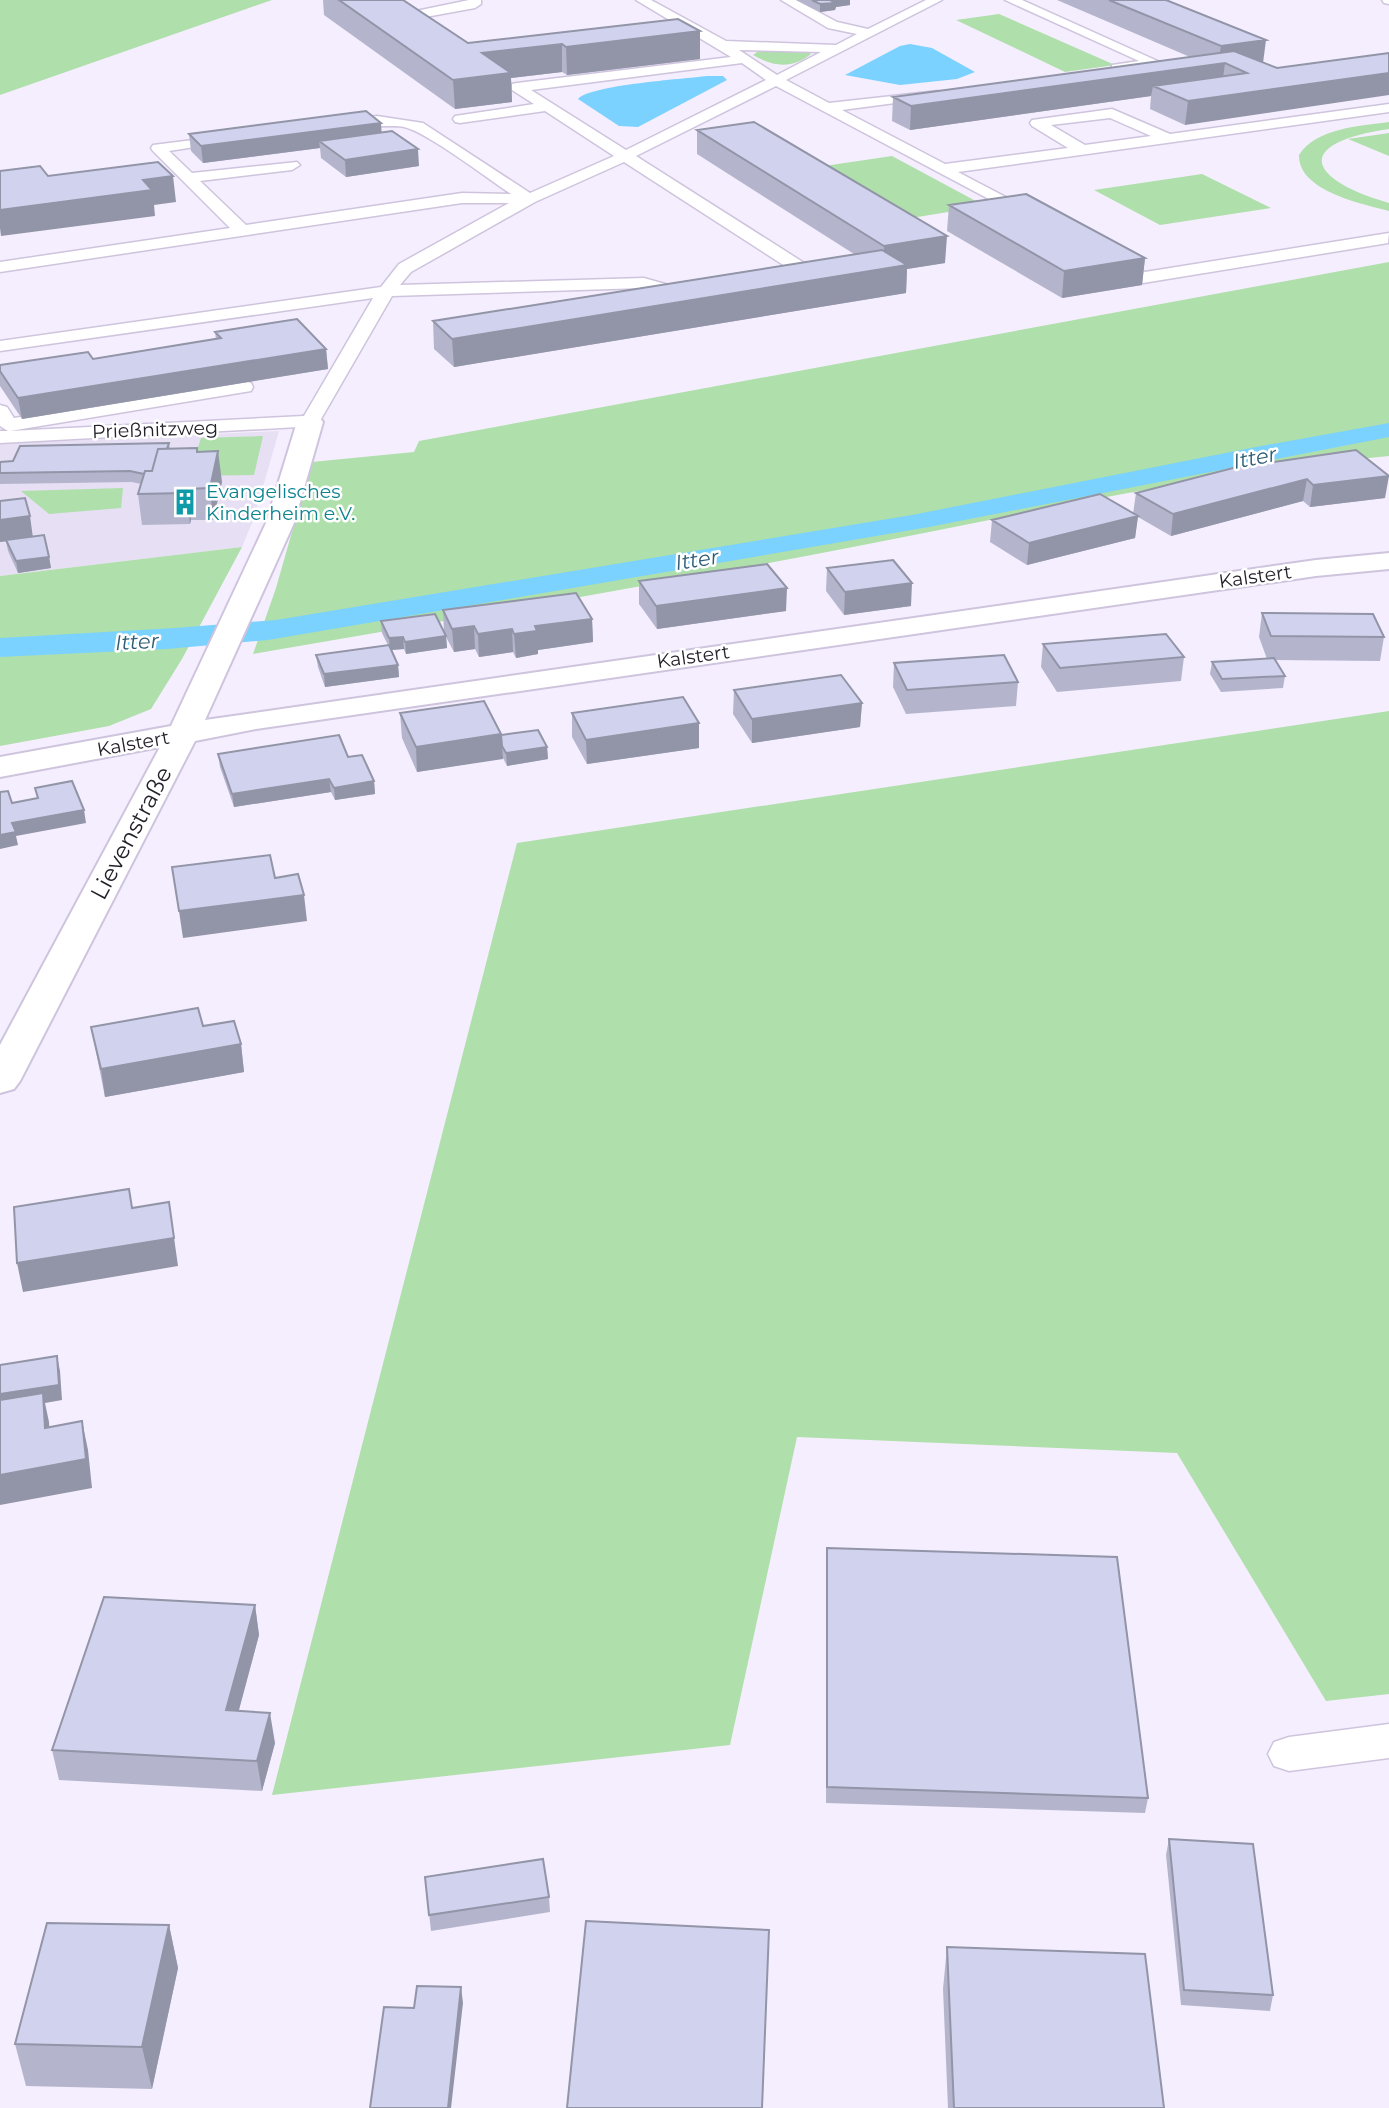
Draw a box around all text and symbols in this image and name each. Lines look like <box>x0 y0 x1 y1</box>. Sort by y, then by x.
street label: Prießnitzweg <box>92 416 218 443</box>
water label: Itter <box>1231 441 1279 474</box>
place label: Evangelisches Kinderheim e.V. <box>206 480 355 525</box>
building icon: Evangelisches Kinderheim e.V. <box>170 487 200 517</box>
water label: Itter <box>673 544 721 575</box>
street label: Kalstert <box>1217 560 1293 593</box>
water label: Itter <box>114 628 160 655</box>
street label: Kalstert <box>655 640 731 673</box>
street label: Kalstert <box>95 726 171 761</box>
street label: Lievenstraße <box>84 762 178 904</box>

